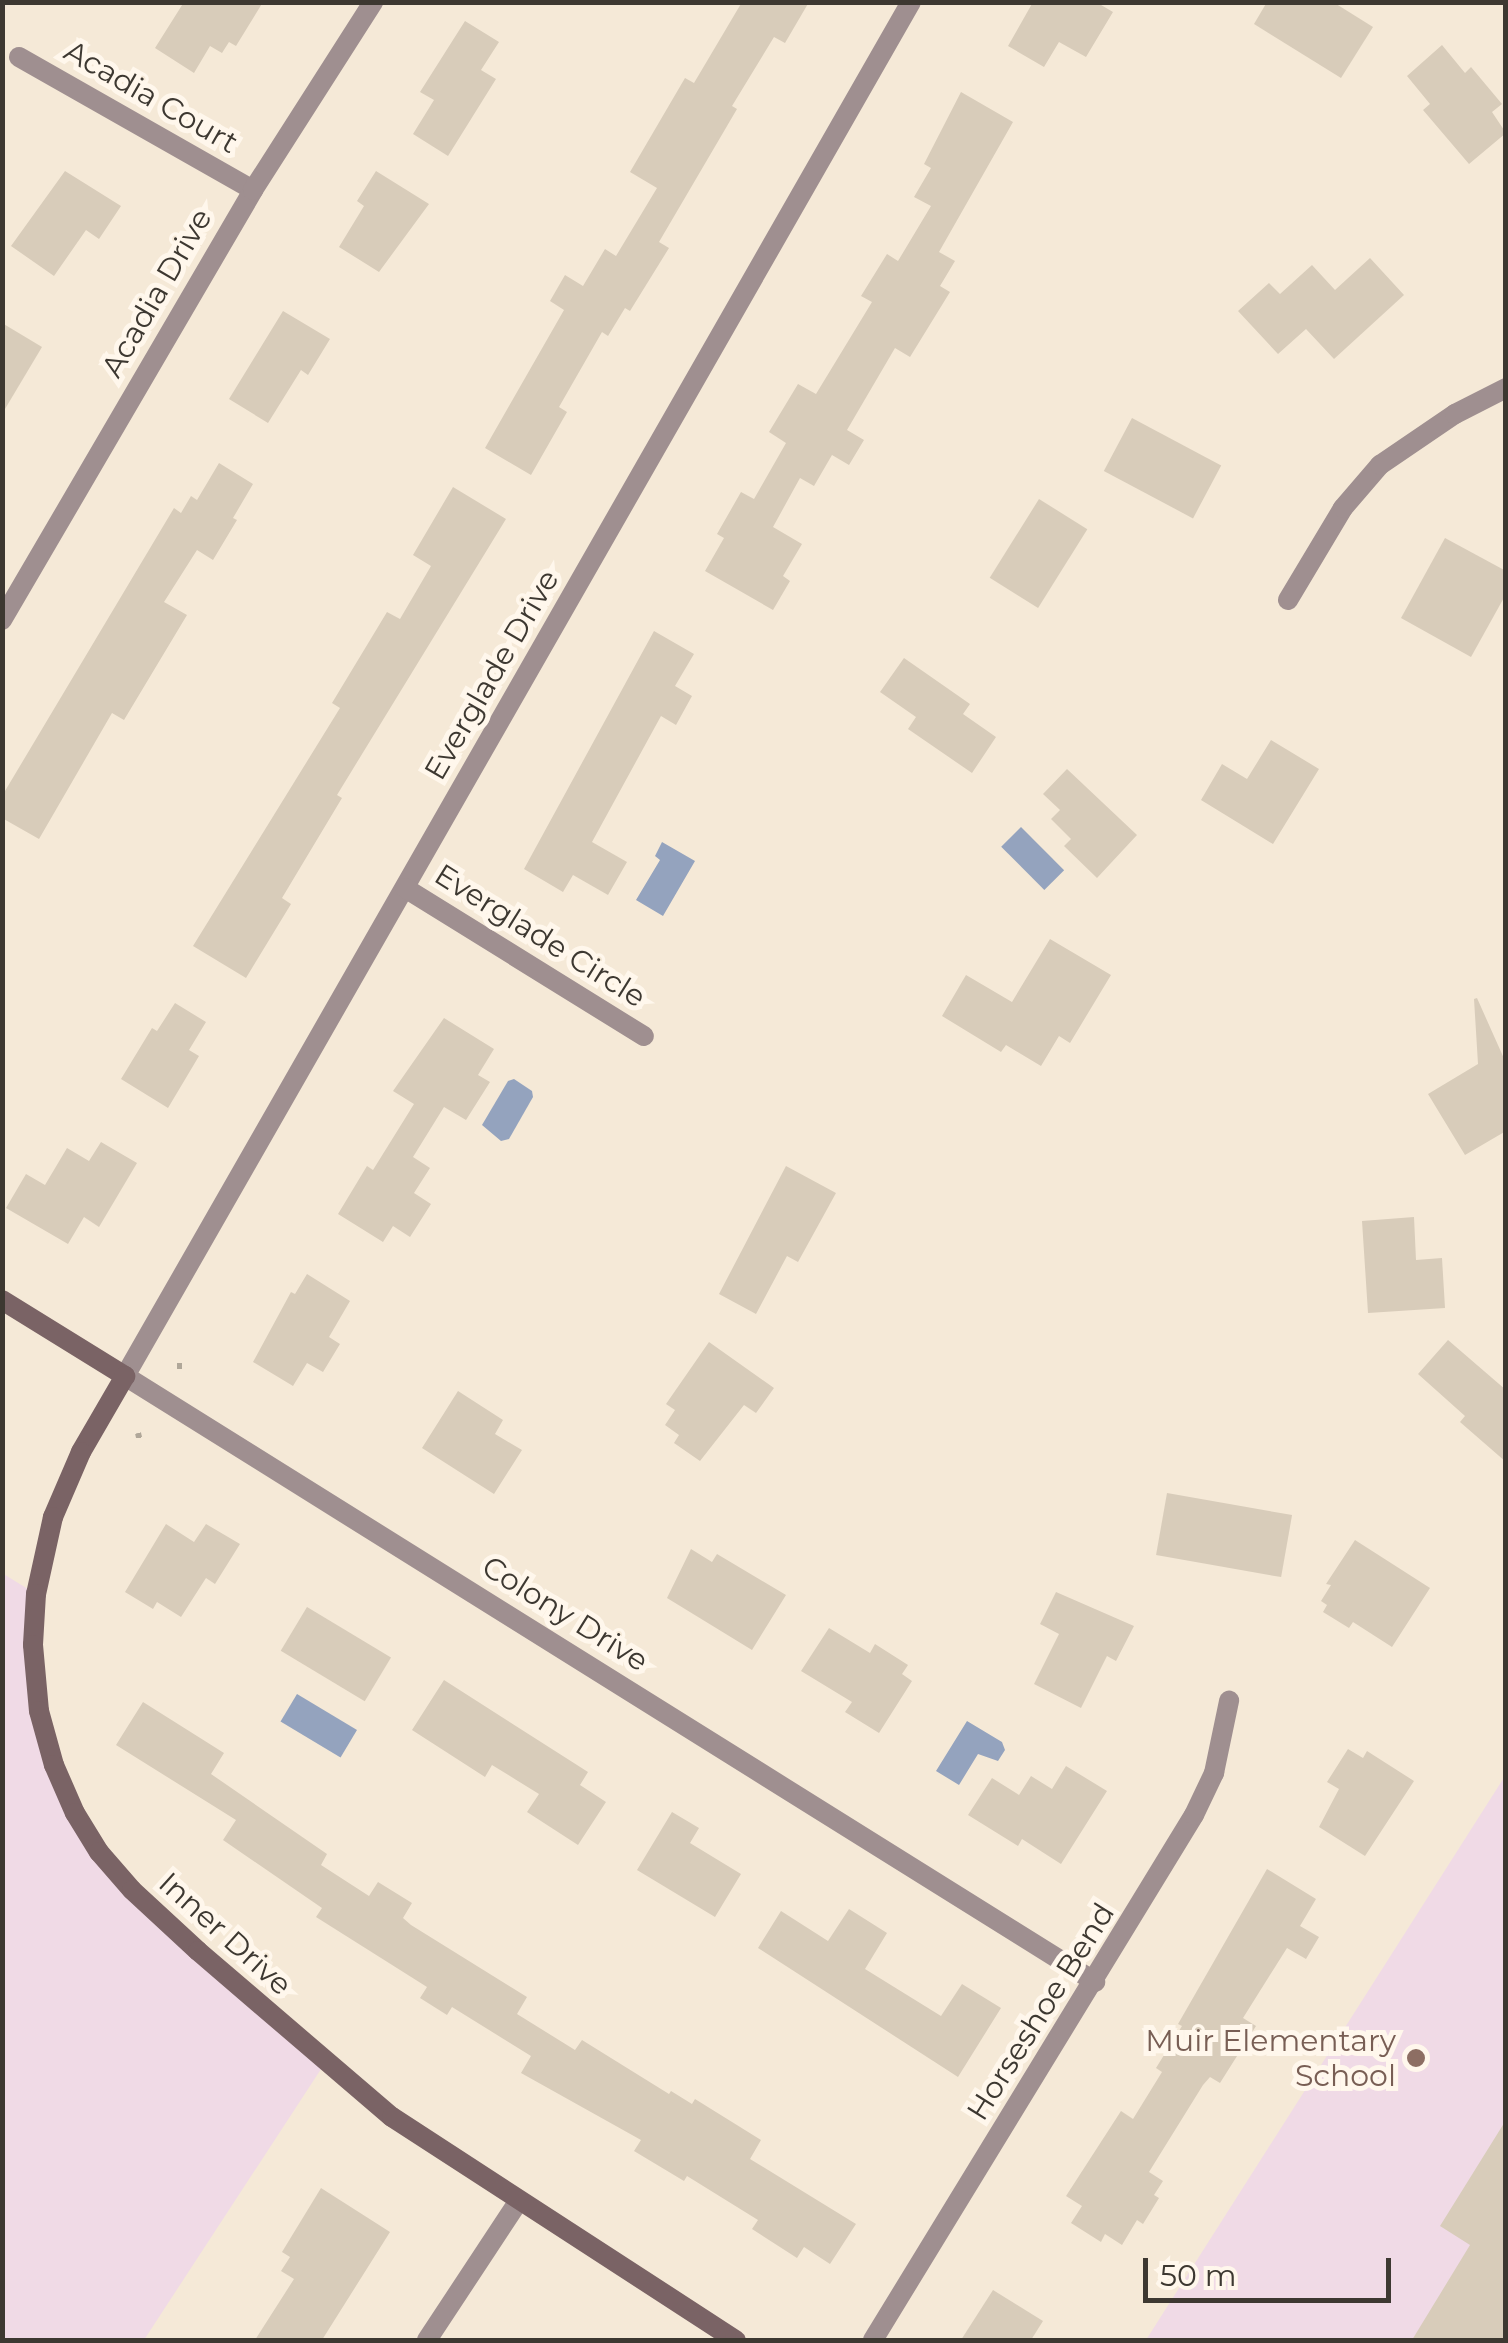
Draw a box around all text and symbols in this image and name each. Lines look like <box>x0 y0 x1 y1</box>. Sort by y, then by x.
street label: Acadia Court <box>58 33 244 161</box>
street label: Acadia Drive <box>94 202 220 384</box>
street label: Everglade Drive <box>417 564 567 786</box>
street label: Everglade Circle <box>428 857 652 1015</box>
street label: Colony Drive <box>475 1549 655 1679</box>
street label: Inner Drive <box>151 1865 299 2003</box>
street label: Horseshoe Bend <box>960 1897 1122 2127</box>
place label: Muir Elementary School <box>1145 2023 1396 2094</box>
marker: Muir Elementary School <box>1405 2047 1427 2069</box>
scale bar <box>1148 2238 1396 2300</box>
text: 50 m <box>1160 2257 1237 2294</box>

